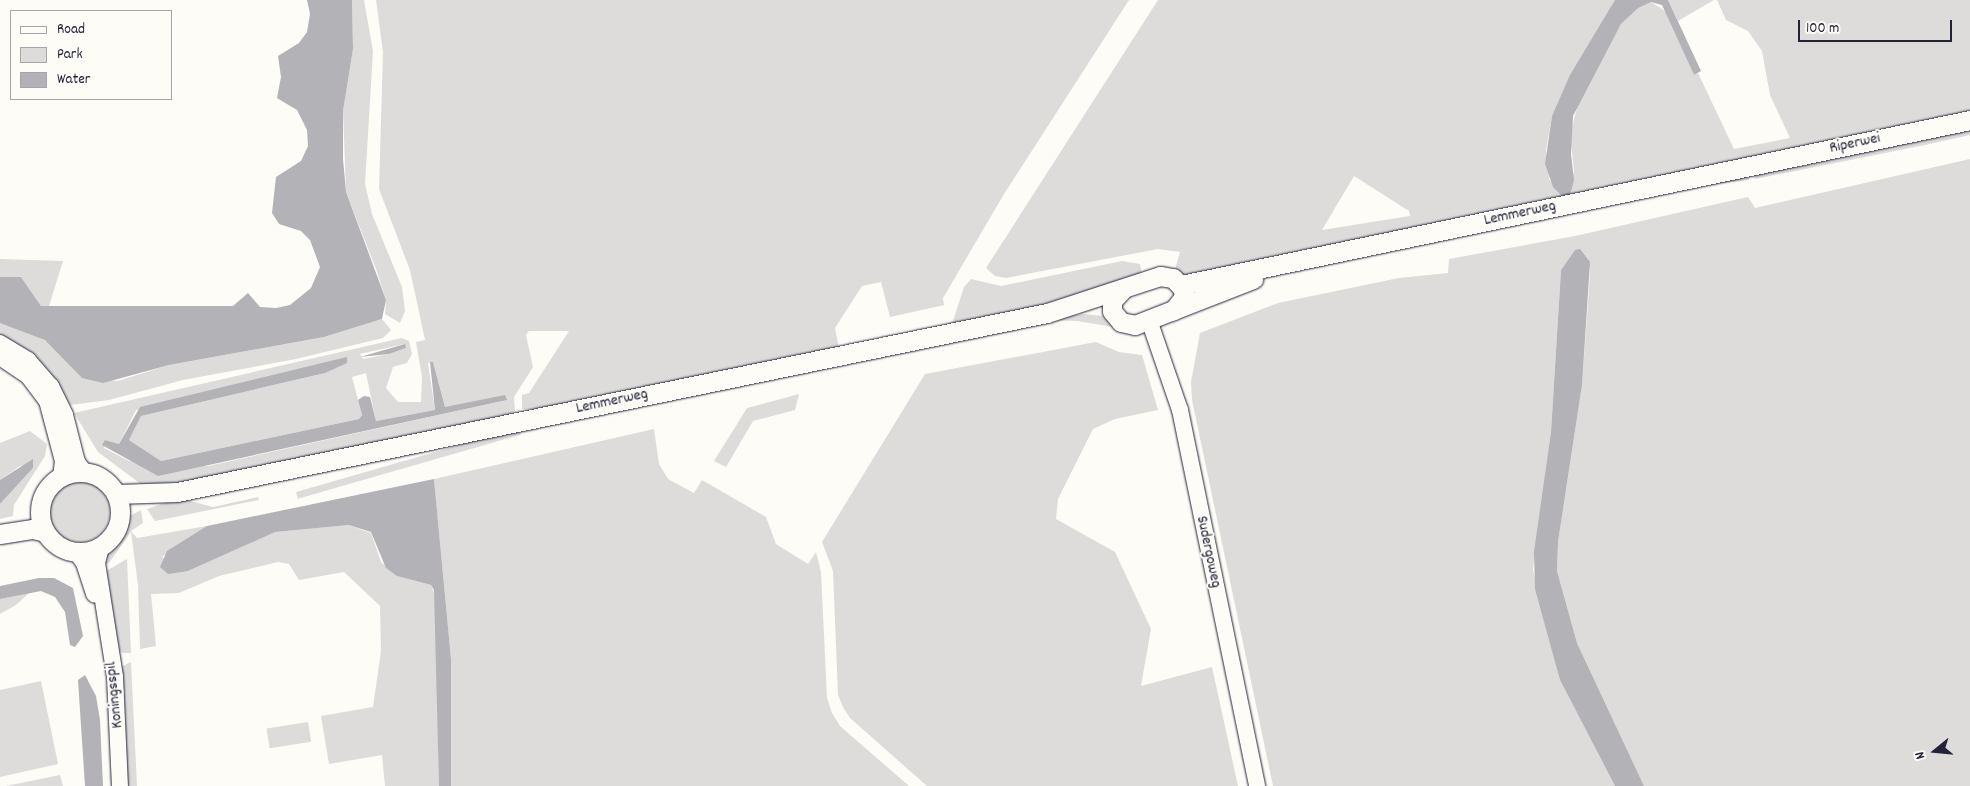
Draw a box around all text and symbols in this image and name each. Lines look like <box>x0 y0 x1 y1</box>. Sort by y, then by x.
legend <box>10 10 172 100</box>
scale bar <box>1800 10 1954 42</box>
text: 100 m <box>1806 18 1839 40</box>
text: Road <box>57 19 85 41</box>
text: Park <box>57 44 83 66</box>
text: Water <box>57 69 90 91</box>
street label: Riperwei <box>1828 129 1882 159</box>
street label: Lemmerweg <box>1482 197 1558 231</box>
street label: Lemmerweg <box>574 385 650 419</box>
street label: Sudergoweg <box>1191 514 1225 590</box>
street label: Koningsspil <box>102 661 128 729</box>
north arrow <box>1910 726 1960 776</box>
text: N <box>1910 749 1931 762</box>

